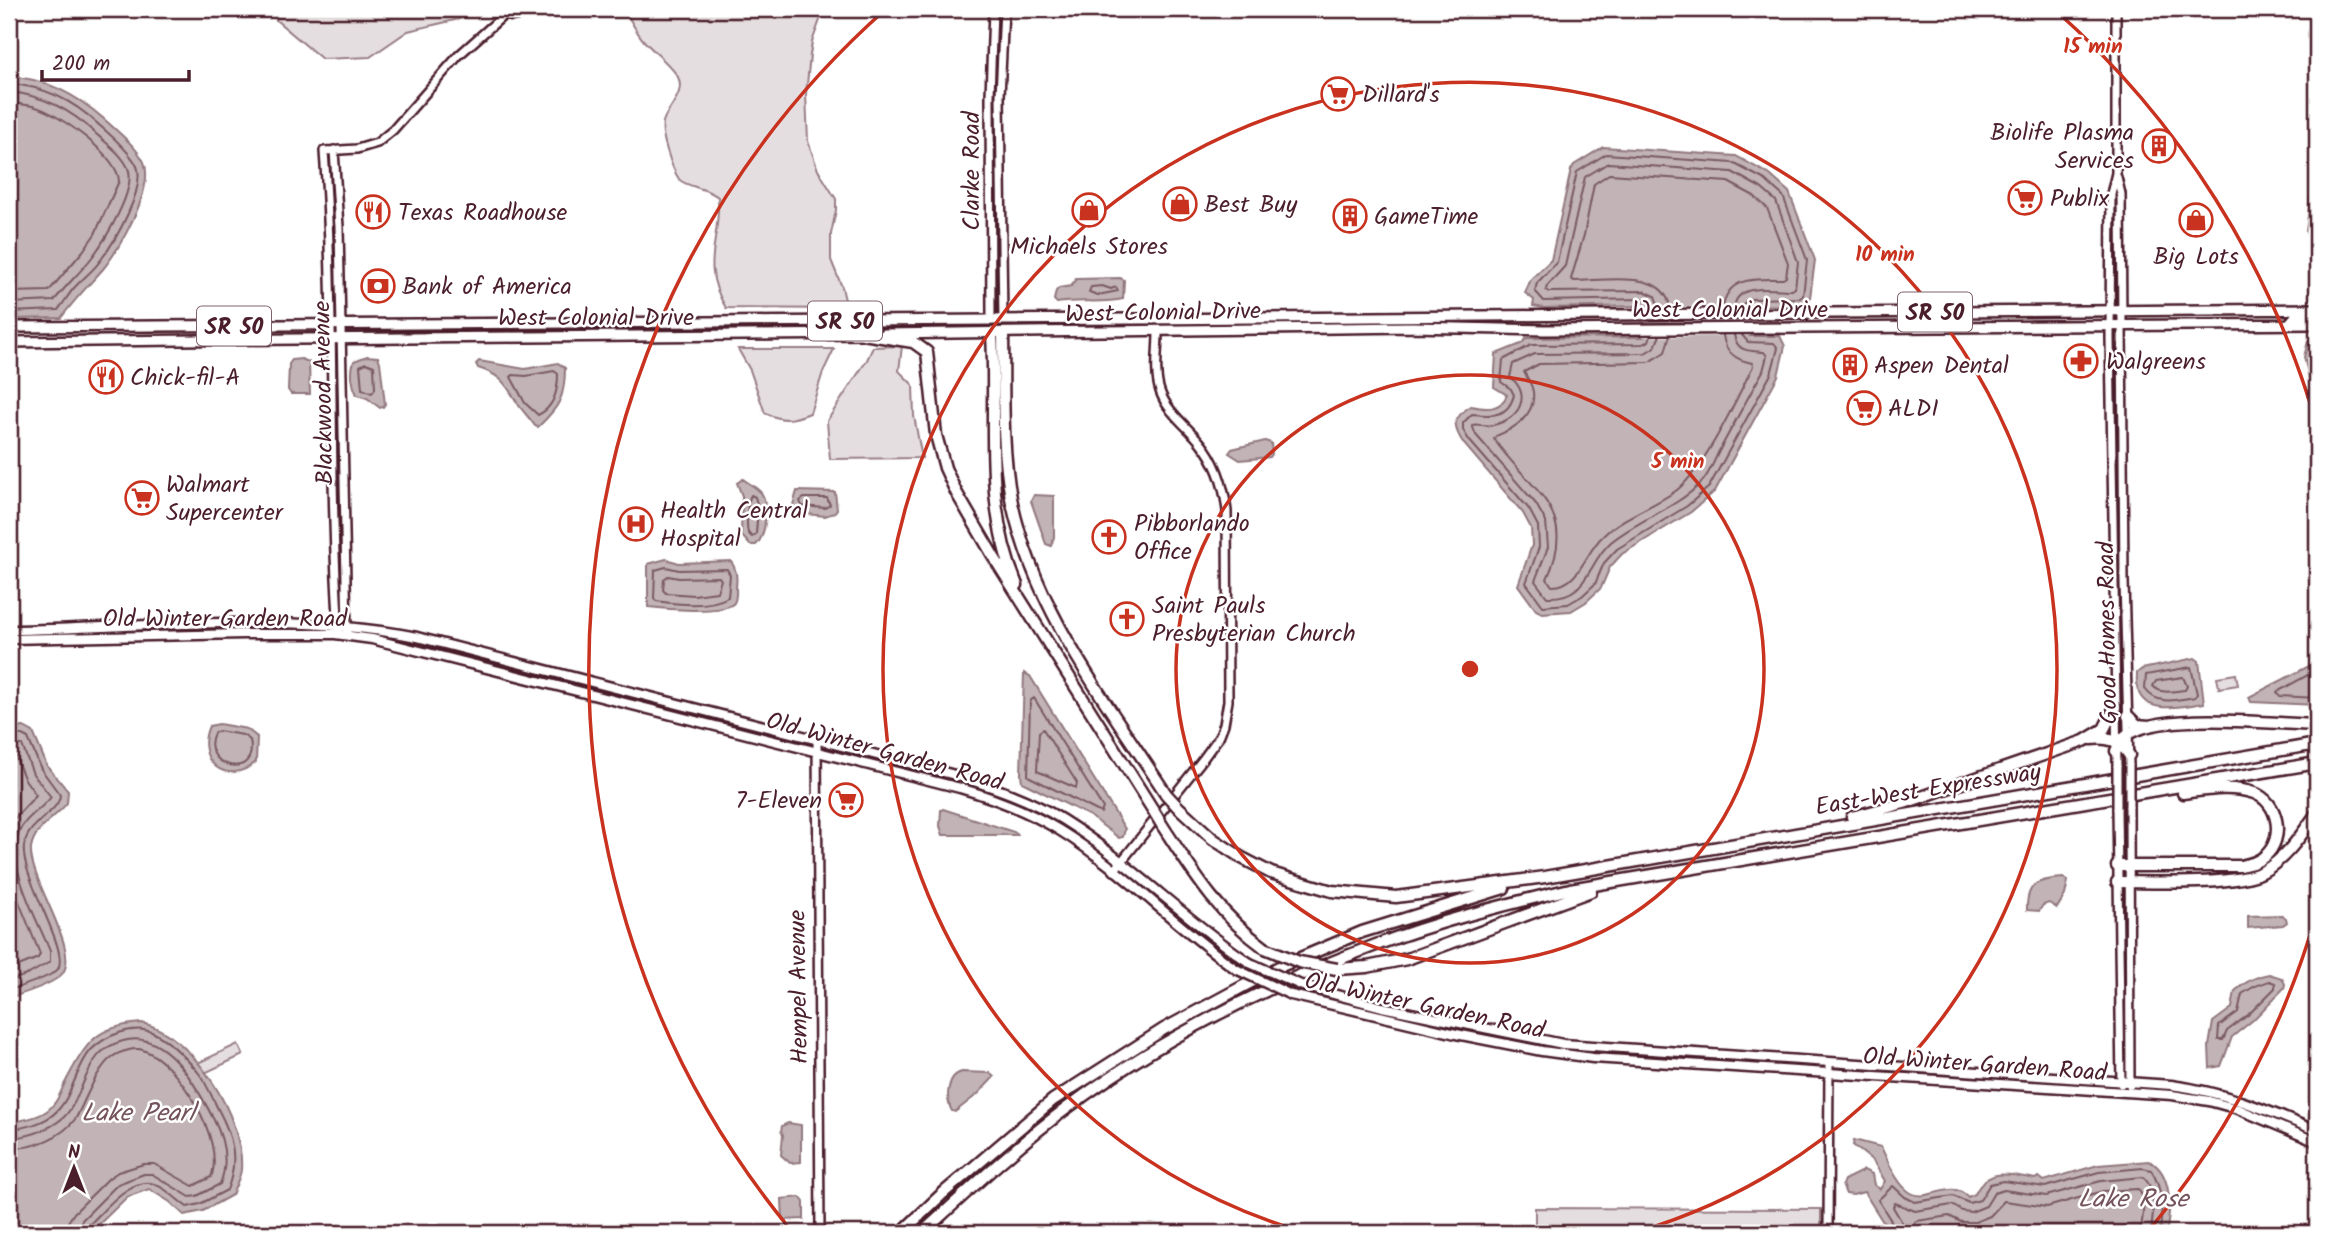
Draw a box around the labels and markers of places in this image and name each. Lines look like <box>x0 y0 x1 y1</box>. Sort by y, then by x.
supermarket icon: Dillard's <box>1319 75 1357 113</box>
place label: Dillard's <box>1362 76 1440 115</box>
place label: Biolife Plasma Services <box>1990 114 2134 181</box>
building icon: Biolife Plasma Services <box>2140 127 2178 165</box>
supermarket icon: Publix <box>2006 179 2044 217</box>
place label: Publix <box>2050 180 2110 219</box>
shop icon: Best Buy <box>1161 185 1199 223</box>
place label: Best Buy <box>1204 186 1298 225</box>
shop icon: Michaels Stores <box>1070 191 1108 229</box>
restaurant icon: Texas Roadhouse <box>354 193 392 231</box>
place label: Texas Roadhouse <box>398 194 568 233</box>
building icon: GameTime <box>1331 197 1369 235</box>
place label: GameTime <box>1374 198 1478 237</box>
shop icon: Big Lots <box>2177 201 2215 239</box>
place label: Michaels Stores <box>1010 228 1168 267</box>
place label: Big Lots <box>2153 238 2239 277</box>
bank icon: Bank of America <box>359 267 397 305</box>
place label: Bank of America <box>402 268 572 307</box>
pharmacy icon: Walgreens <box>2062 342 2100 380</box>
place label: Walgreens <box>2106 343 2206 382</box>
building icon: Aspen Dental <box>1831 346 1869 384</box>
place label: Aspen Dental <box>1874 347 2009 386</box>
restaurant icon: Chick-fil-A <box>87 358 125 396</box>
place label: Chick-fil-A <box>130 359 240 398</box>
supermarket icon: ALDI <box>1845 389 1883 427</box>
place label: ALDI <box>1888 390 1939 429</box>
place label: Walmart Supercenter <box>166 466 285 533</box>
supermarket icon: Walmart Supercenter <box>123 479 161 517</box>
place label: Health Central Hospital <box>660 492 808 559</box>
hospital icon: Health Central Hospital <box>617 505 655 543</box>
place label: Pibborlando Office <box>1134 505 1250 572</box>
church icon: Pibborlando Office <box>1090 518 1128 556</box>
place label: Saint Pauls Presbyterian Church <box>1152 587 1356 654</box>
church icon: Saint Pauls Presbyterian Church <box>1108 600 1146 638</box>
centre of rings <box>1458 657 1482 681</box>
supermarket icon: 7-Eleven <box>827 781 865 819</box>
place label: 7-Eleven <box>735 782 822 821</box>

